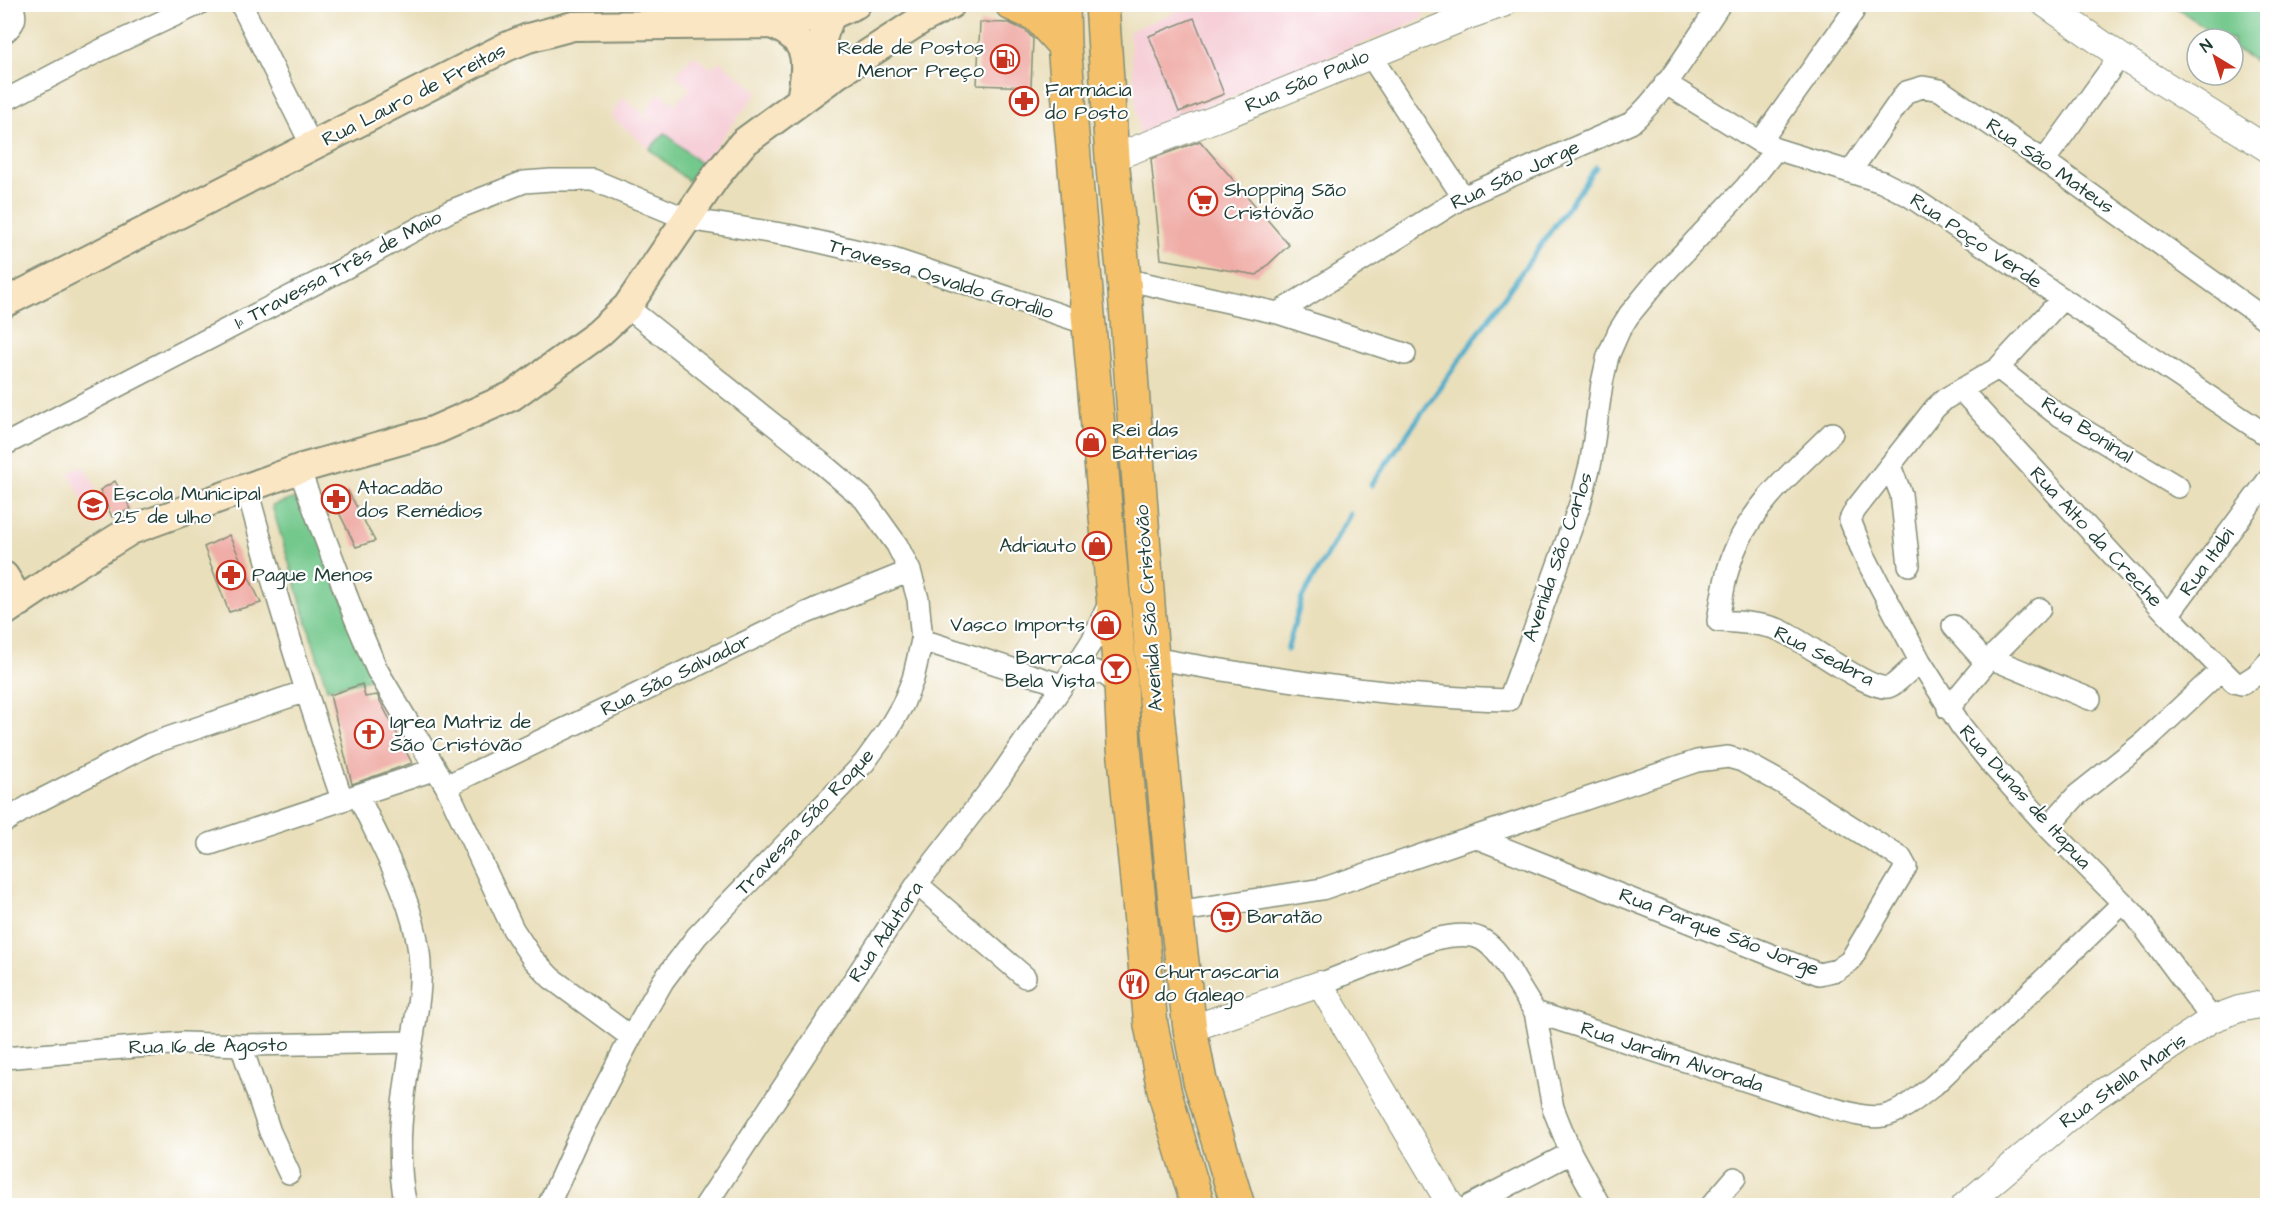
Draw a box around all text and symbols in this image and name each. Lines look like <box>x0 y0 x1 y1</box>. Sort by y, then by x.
north arrow <box>2185 27 2245 87</box>
place label: Rede de Postos Menor Preço <box>837 34 984 85</box>
text: N <box>2196 34 2217 58</box>
street label: Rua Lauro de Freitas <box>317 36 511 154</box>
street label: Rua São Paulo <box>1241 42 1373 120</box>
fuel station icon: Rede de Postos Menor Preço <box>989 43 1021 75</box>
place label: Farmácia do Posto <box>1045 76 1132 127</box>
pharmacy icon: Farmácia do Posto <box>1008 85 1040 117</box>
street label: Rua São Mateus <box>1980 111 2120 221</box>
street label: Rua São Jorge <box>1446 133 1584 218</box>
place label: Shopping São Cristóvão <box>1224 176 1346 227</box>
supermarket icon: Shopping São Cristóvão <box>1187 185 1219 217</box>
street label: Rua Poço Verde <box>1904 186 2048 296</box>
street label: 1ª Travessa Três de Maio <box>229 203 447 337</box>
street label: Travessa Osvaldo Gordilo <box>825 231 1057 327</box>
street label: Rua Boninal <box>2036 390 2138 470</box>
place label: Rei das Batterias <box>1112 416 1198 467</box>
shop icon: Rei das Batterias <box>1075 426 1107 458</box>
street label: Rua Alto da Creche <box>2023 460 2169 614</box>
street label: Avenida São Carlos <box>1516 468 1600 646</box>
place label: Atacadão dos Remédios <box>357 474 483 525</box>
place label: Escola Municipal 25 de ulho <box>114 480 261 531</box>
pharmacy icon: Atacadão dos Remédios <box>320 483 352 515</box>
school or university icon: Escola Municipal 25 de ulho <box>77 489 109 521</box>
street label: Avenida São Cristóvão <box>1128 504 1170 712</box>
street label: Rua Itabi <box>2173 522 2241 602</box>
shop icon: Adriauto <box>1081 530 1113 562</box>
place label: Adriauto <box>999 532 1076 560</box>
pharmacy icon: Pague Menos <box>215 559 247 591</box>
place label: Pague Menos <box>252 561 373 590</box>
shop icon: Vasco Imports <box>1090 609 1122 641</box>
place label: Vasco Imports <box>950 611 1085 639</box>
street label: Rua Seabra <box>1769 619 1879 693</box>
street label: Rua São Salvador <box>596 626 756 724</box>
place label: Barraca Bela Vista <box>1005 644 1095 695</box>
bar icon: Barraca Bela Vista <box>1100 653 1132 685</box>
place label: Igrea Matriz de São Cristóvão <box>390 708 531 759</box>
church icon: Igrea Matriz de São Cristóvão <box>353 718 385 750</box>
street label: Rua Dunas de Itapua <box>1952 719 2098 875</box>
street label: Travessa São Roque <box>729 742 881 902</box>
street label: Rua Adutora <box>842 876 930 988</box>
street label: Rua Parque São Jorge <box>1615 881 1823 984</box>
supermarket icon: Baratão <box>1210 901 1242 933</box>
place label: Baratão <box>1247 903 1322 931</box>
place label: Churrascaria do Galego <box>1155 958 1279 1010</box>
restaurant icon: Churrascaria do Galego <box>1118 968 1150 1000</box>
street label: Rua Jardim Alvorada <box>1577 1014 1767 1100</box>
street label: Rua Stella Maris <box>2054 1027 2192 1135</box>
street label: Rua 16 de Agosto <box>128 1031 288 1062</box>

